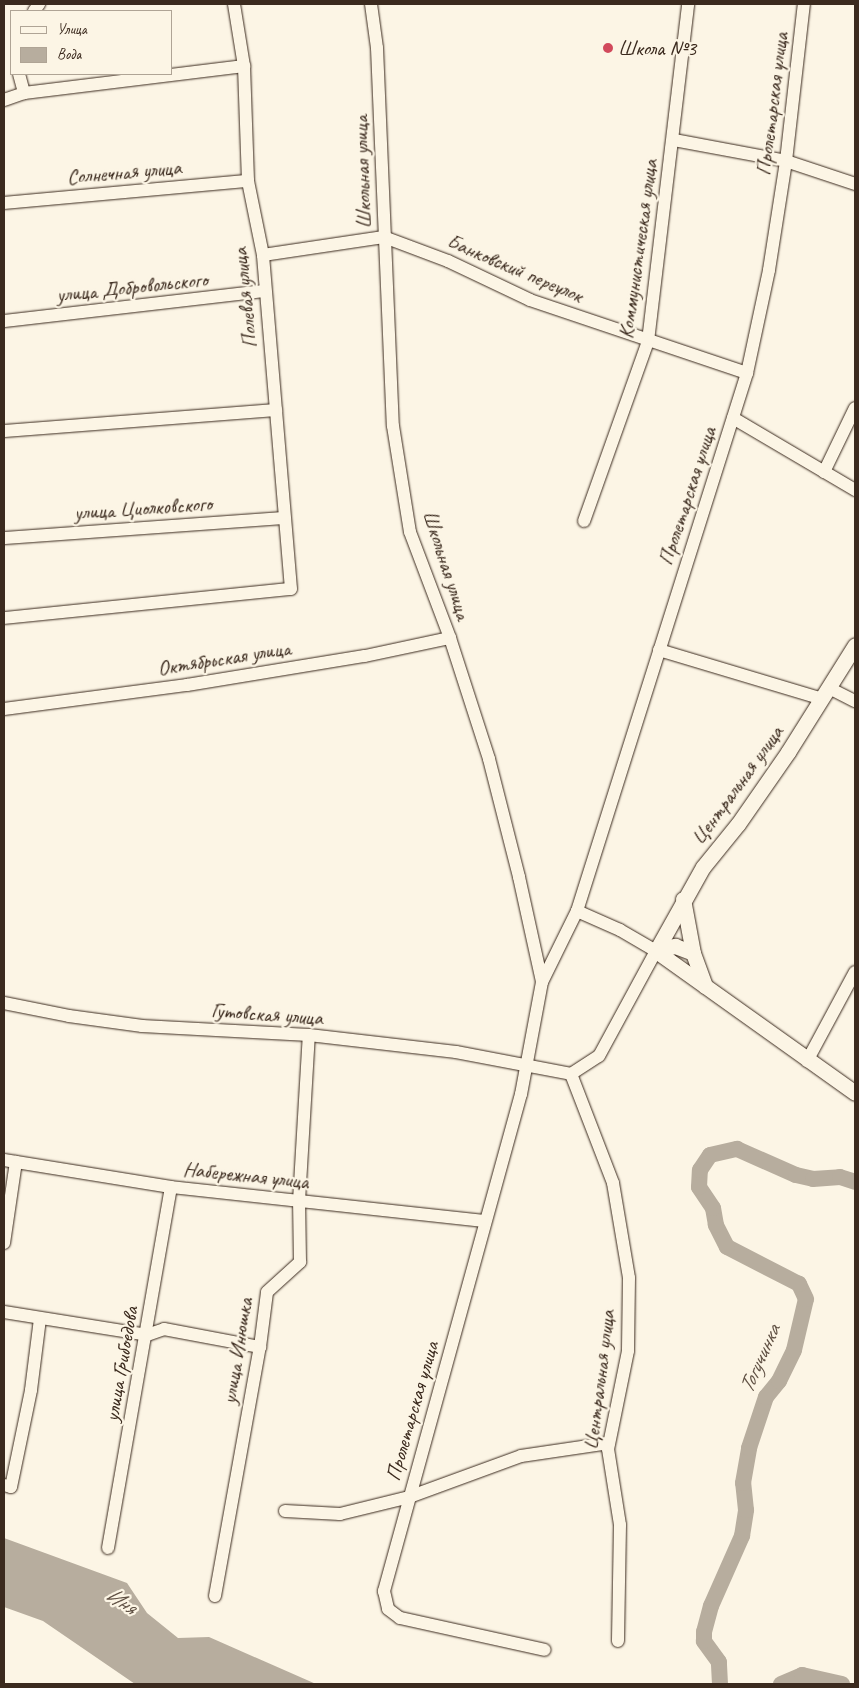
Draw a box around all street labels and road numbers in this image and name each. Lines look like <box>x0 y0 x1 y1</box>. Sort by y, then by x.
street label: Пролетарская улица <box>751 30 793 178</box>
street label: Школьная улица <box>347 115 377 229</box>
street label: Солнечная улица <box>65 154 183 190</box>
street label: Коммунистическая улица <box>613 157 663 341</box>
street label: Банковский переулок <box>444 228 586 308</box>
street label: Полевая улица <box>227 246 263 350</box>
street label: улица Добровольского <box>55 266 209 308</box>
street label: Пролетарская улица <box>653 423 721 569</box>
street label: улица Циолковского <box>73 491 213 525</box>
street label: Школьная улица <box>417 507 477 623</box>
street label: Октябрьская улица <box>155 635 293 681</box>
street label: Центральная улица <box>685 720 789 850</box>
street label: Гутовская улица <box>209 997 325 1031</box>
street label: Набережная улица <box>181 1156 311 1194</box>
street label: улица Инюшка <box>216 1297 258 1405</box>
street label: улица Грибоедова <box>99 1305 143 1423</box>
street label: Центральная улица <box>578 1308 620 1452</box>
street label: Пролетарская улица <box>380 1338 444 1484</box>

